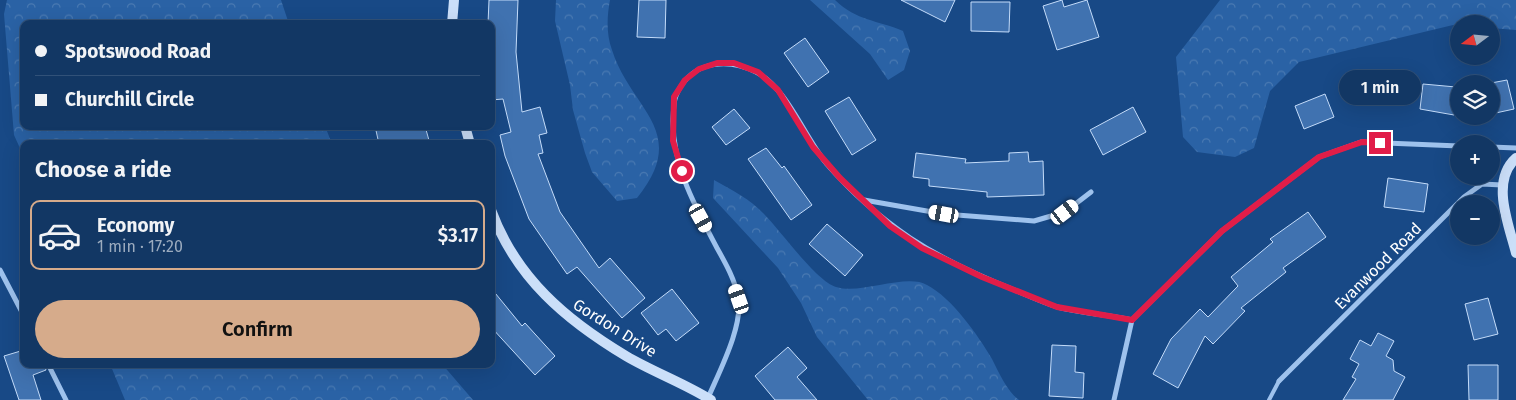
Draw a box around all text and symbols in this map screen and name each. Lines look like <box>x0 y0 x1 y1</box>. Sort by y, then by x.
north arrow <box>1450 15 1500 65</box>
map controls <box>1450 15 1500 245</box>
text: Spotswood Road <box>65 40 211 63</box>
callout: 1 min <box>1339 70 1421 106</box>
button: layers <box>1450 75 1500 125</box>
text: 1 min <box>1361 78 1399 97</box>
text: Churchill Circle <box>65 88 194 111</box>
route end <box>1369 132 1391 154</box>
button: + <box>1450 135 1500 185</box>
text: Choose a ride <box>35 156 171 183</box>
route start <box>671 160 693 182</box>
button: − <box>1450 195 1500 245</box>
car <box>1048 197 1081 227</box>
car <box>687 201 714 235</box>
car <box>927 204 960 224</box>
icon: car <box>37 213 82 258</box>
text: Economy <box>97 214 174 237</box>
street label: Evanwood Road <box>1331 219 1425 313</box>
text: $3.17 <box>438 224 478 247</box>
text: 1 min · 17:20 <box>97 237 183 256</box>
car <box>727 282 750 316</box>
street label: Gordon Drive <box>570 295 660 361</box>
button: Confirm <box>35 300 480 358</box>

